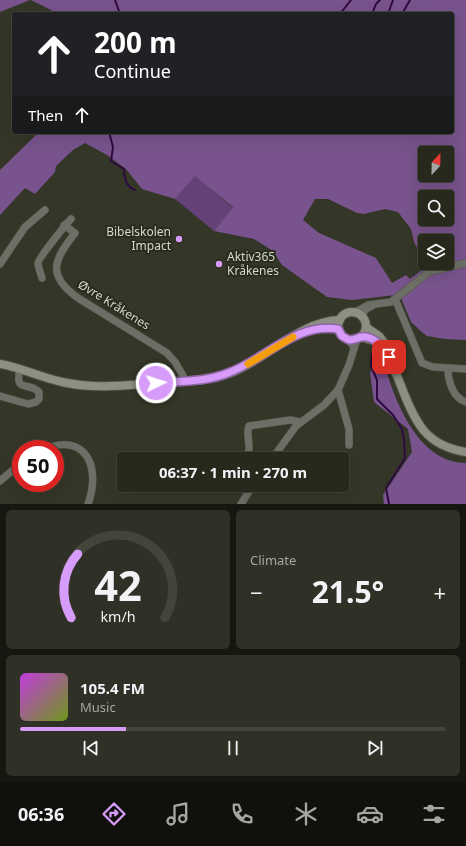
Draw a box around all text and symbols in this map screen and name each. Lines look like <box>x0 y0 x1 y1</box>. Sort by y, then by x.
text: 200 m <box>94 23 177 61</box>
icon: ahead <box>28 28 80 80</box>
text: Continue <box>94 59 171 83</box>
icon: ahead <box>71 104 93 126</box>
text: Then <box>28 105 63 125</box>
north arrow <box>418 146 454 182</box>
map controls <box>418 146 454 270</box>
button: search <box>418 190 454 226</box>
place label: Bibelskolen Impact <box>106 223 172 254</box>
marker: Bibelskolen Impact <box>174 234 184 244</box>
button: layers <box>418 234 454 270</box>
place label: Aktiv365 Kråkenes <box>227 248 279 279</box>
marker: Aktiv365 Kråkenes <box>214 259 224 269</box>
street label: Øvre Kråkenes <box>75 276 154 334</box>
pin <box>372 340 406 374</box>
icon: arrive <box>378 346 400 368</box>
position arrow <box>135 362 177 404</box>
speed limit sign: 50 <box>12 440 64 492</box>
text: 06:37 · 1 min · 270 m <box>159 462 307 482</box>
text: Climate <box>250 551 296 569</box>
text: 42 <box>94 556 142 612</box>
text: 21.5° <box>312 571 384 612</box>
text: − <box>250 577 263 607</box>
text: + <box>433 577 446 607</box>
text: km/h <box>100 606 136 625</box>
text: 105.4 FM <box>80 678 145 698</box>
text: Music <box>80 698 116 716</box>
icon: previous <box>80 737 102 759</box>
icon: pause <box>222 737 244 759</box>
icon: next <box>364 737 386 759</box>
icon: directions <box>100 800 128 828</box>
icon: music <box>164 800 192 828</box>
icon: phone <box>228 800 256 828</box>
icon: climate <box>292 800 320 828</box>
icon: car <box>356 800 384 828</box>
icon: filters <box>420 800 448 828</box>
text: 06:36 <box>18 802 64 826</box>

